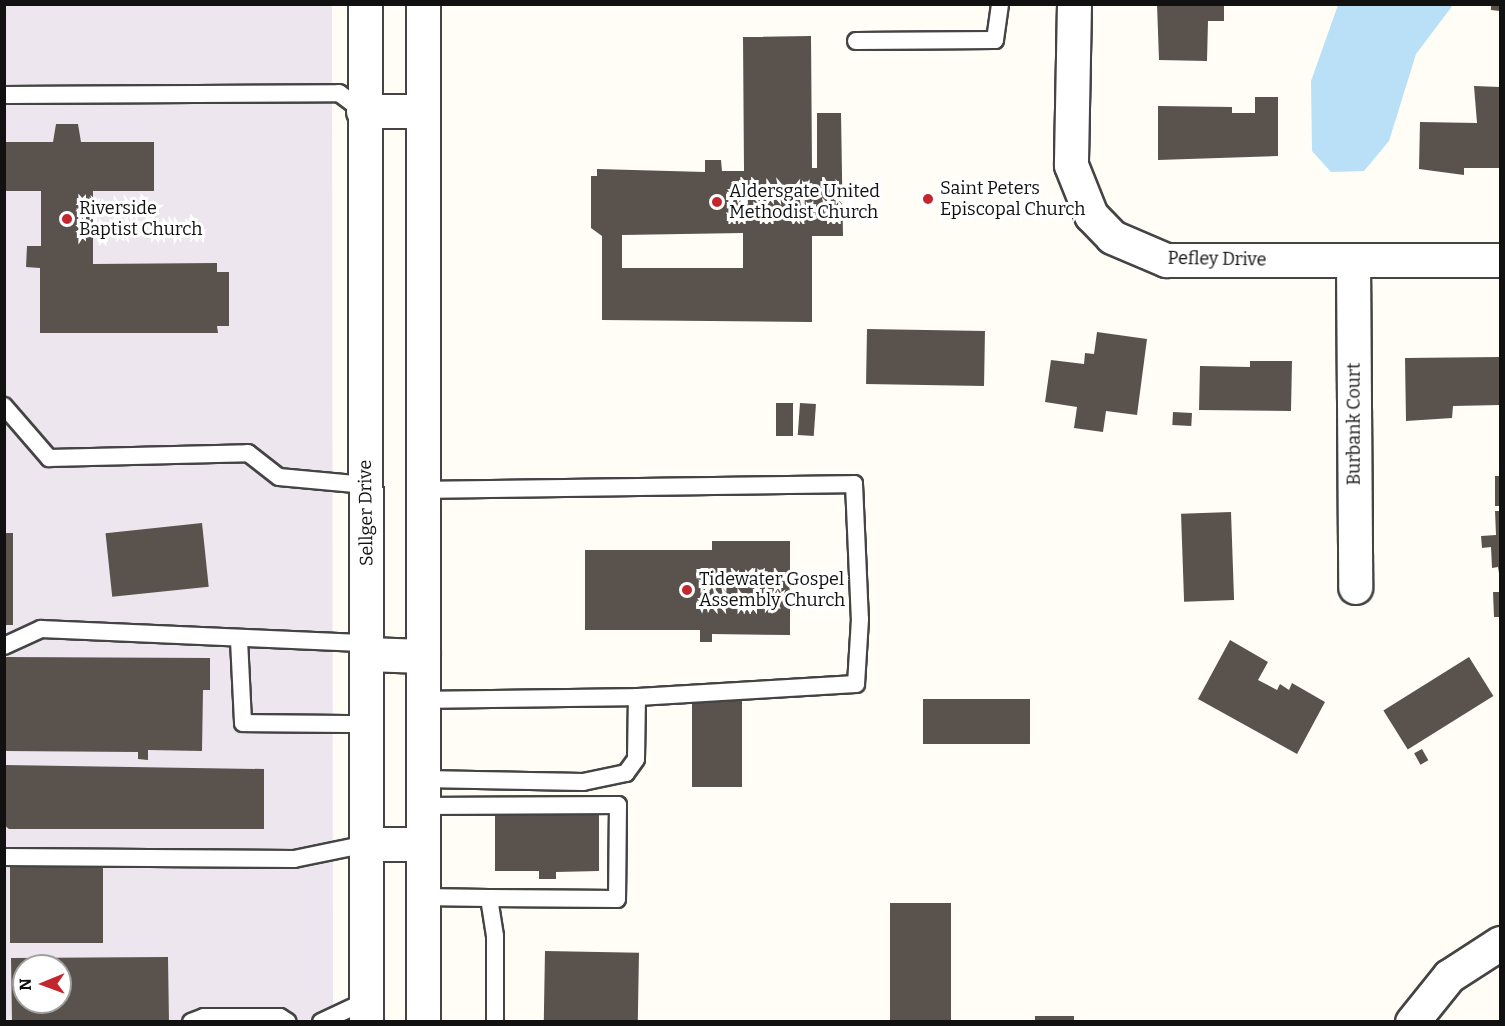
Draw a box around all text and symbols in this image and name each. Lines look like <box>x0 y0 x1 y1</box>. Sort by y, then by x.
place label: Saint Peters Episcopal Church <box>940 178 1085 220</box>
place label: Aldersgate United Methodist Church <box>729 181 880 224</box>
marker: Saint Peters Episcopal Church <box>921 192 935 206</box>
marker: Aldersgate United Methodist Church <box>710 195 724 209</box>
place label: Riverside Baptist Church <box>79 198 202 240</box>
marker: Riverside Baptist Church <box>60 212 74 226</box>
street label: Pefley Drive <box>1167 247 1267 271</box>
street label: Burbank Court <box>1343 363 1365 485</box>
street label: Sellger Drive <box>354 460 378 566</box>
place label: Tidewater Gospel Assembly Church <box>699 569 845 612</box>
marker: Tidewater Gospel Assembly Church <box>680 583 694 597</box>
north arrow <box>12 954 72 1014</box>
text: N <box>16 978 35 991</box>

